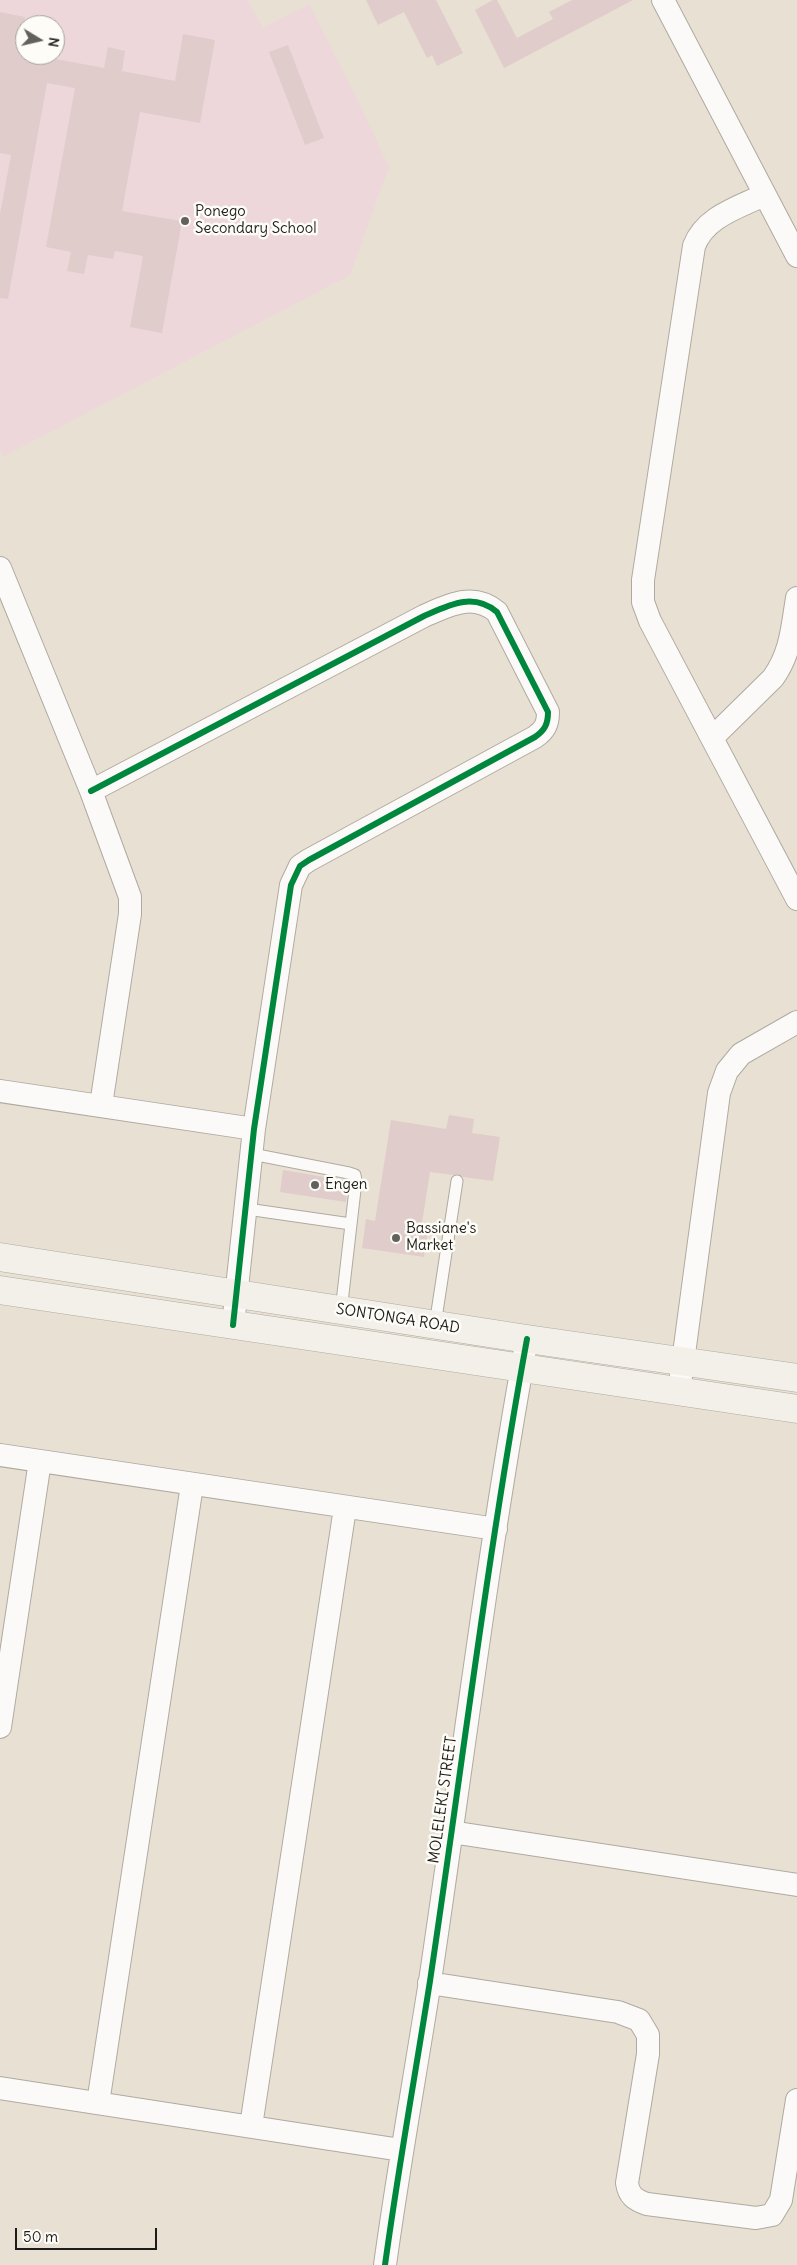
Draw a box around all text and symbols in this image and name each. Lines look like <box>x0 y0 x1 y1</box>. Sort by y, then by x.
north arrow <box>15 15 65 65</box>
text: N <box>44 36 63 48</box>
place label: Ponego Secondary School <box>195 203 316 238</box>
marker: Ponego Secondary School <box>179 215 191 227</box>
place label: Engen <box>325 1176 368 1194</box>
marker: Engen <box>309 1179 321 1191</box>
place label: Bassiane's Market <box>406 1220 476 1255</box>
marker: Bassiane's Market <box>390 1232 402 1244</box>
street label: SONTONGA ROAD <box>335 1300 461 1338</box>
street label: MOLELEKI STREET <box>425 1735 461 1865</box>
scale bar <box>18 2218 160 2250</box>
text: 50 m <box>23 2227 58 2246</box>

